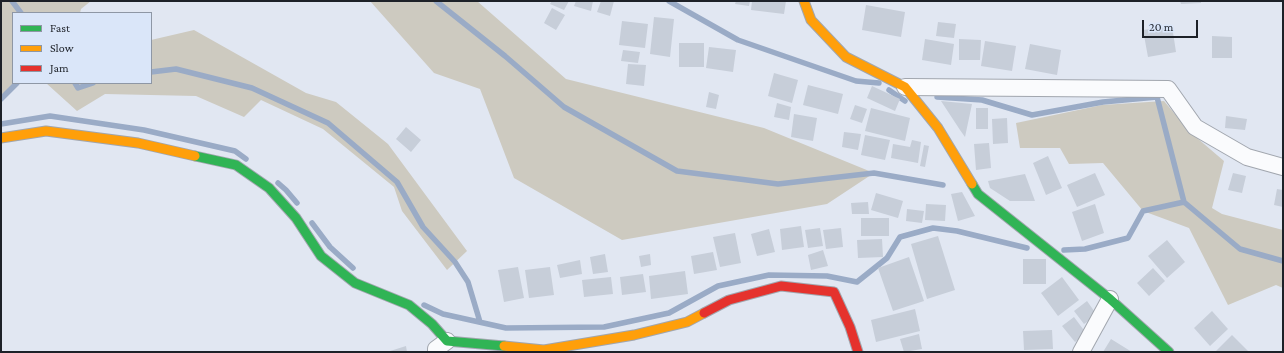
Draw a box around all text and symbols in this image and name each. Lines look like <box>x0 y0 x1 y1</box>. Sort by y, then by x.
legend <box>12 12 152 84</box>
scale bar <box>1144 12 1200 38</box>
text: 20 m <box>1149 20 1173 34</box>
text: Fast <box>50 21 70 35</box>
text: Slow <box>50 41 74 55</box>
text: Jam <box>50 61 69 75</box>

